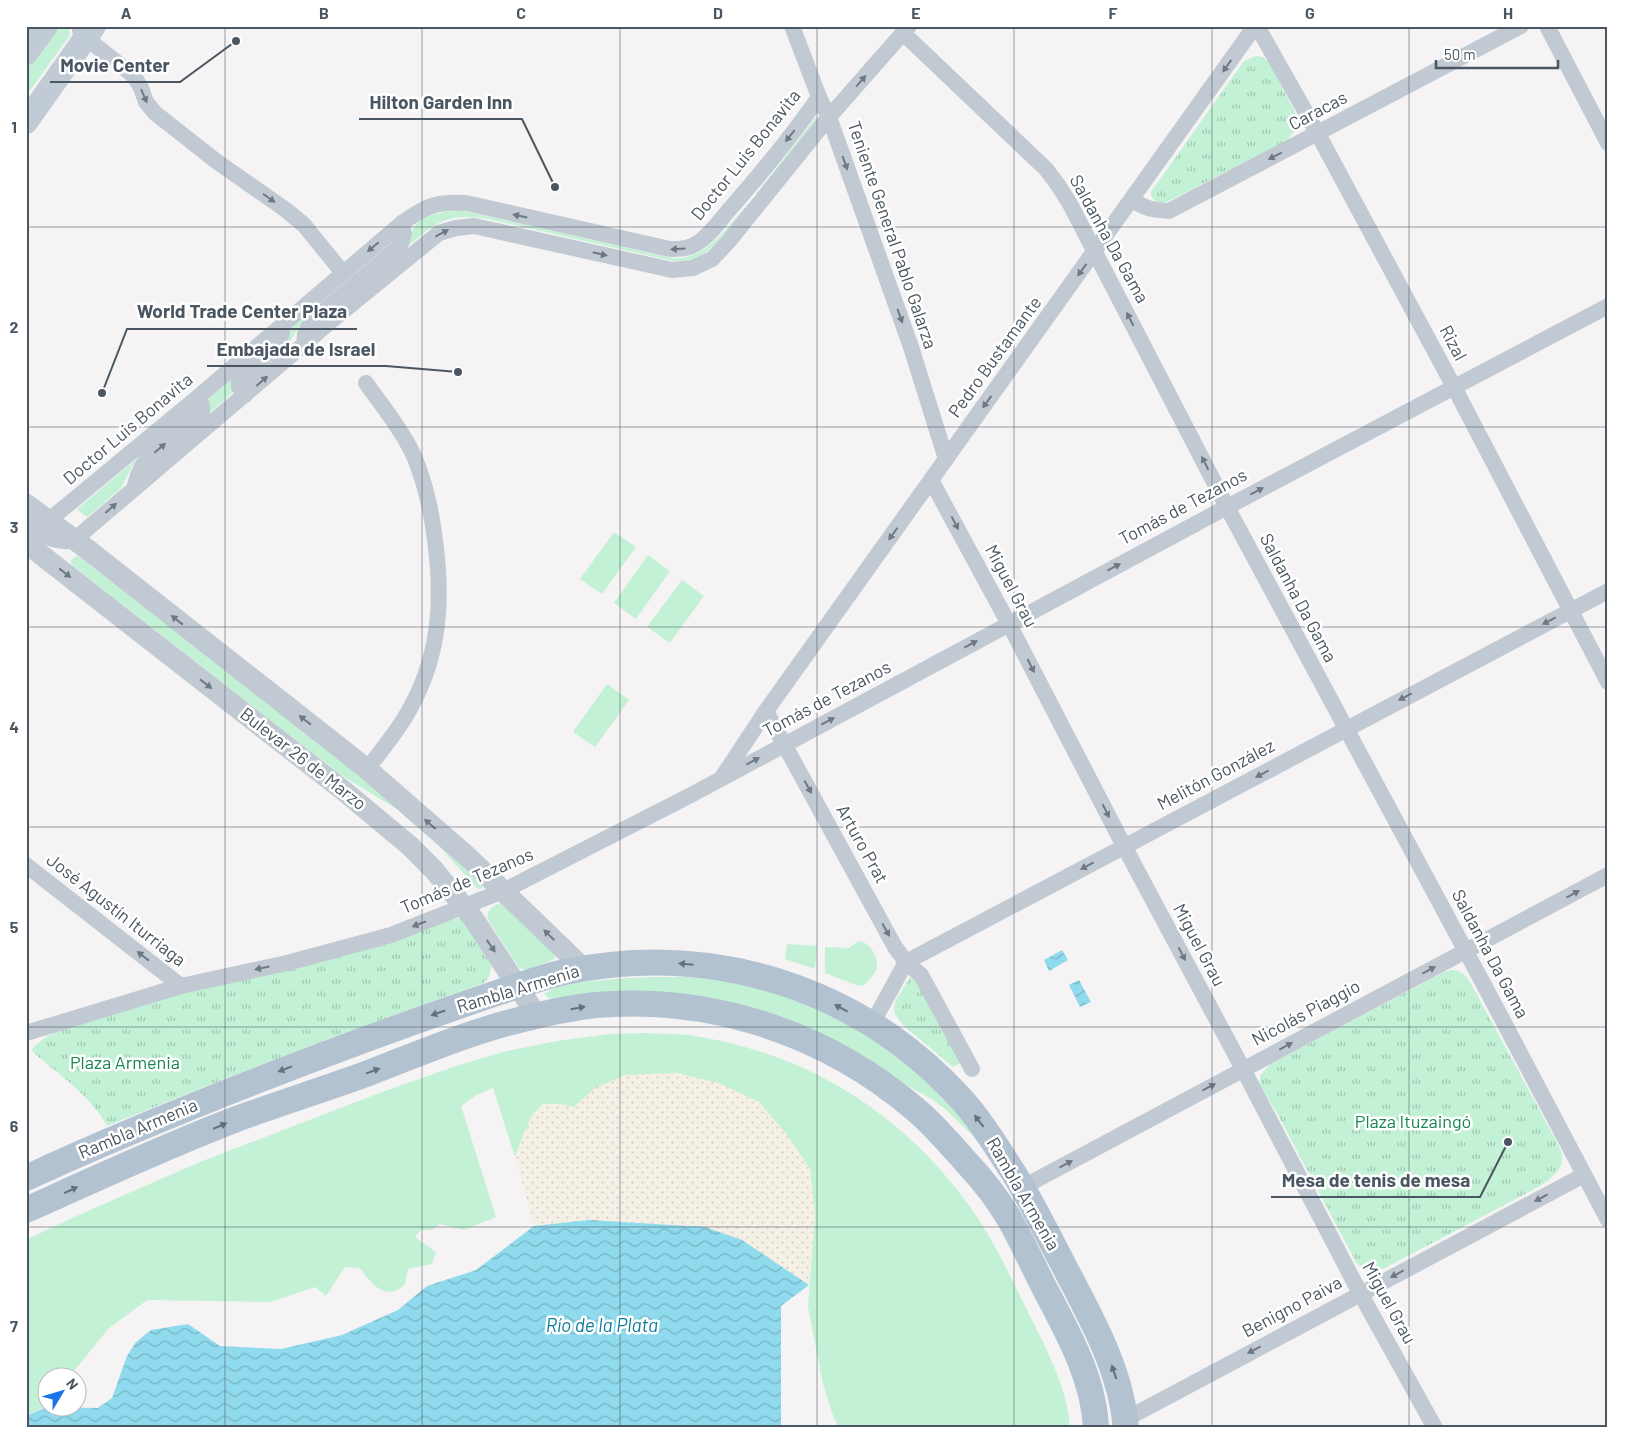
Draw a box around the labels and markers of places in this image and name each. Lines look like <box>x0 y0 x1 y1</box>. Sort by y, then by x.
callout: Movie Center <box>50 48 180 82</box>
callout: Hilton Garden Inn <box>359 85 522 119</box>
callout: World Trade Center Plaza <box>127 295 357 329</box>
callout: Embajada de Israel <box>207 332 386 366</box>
callout: Mesa de tenis de mesa <box>1271 1163 1480 1197</box>

